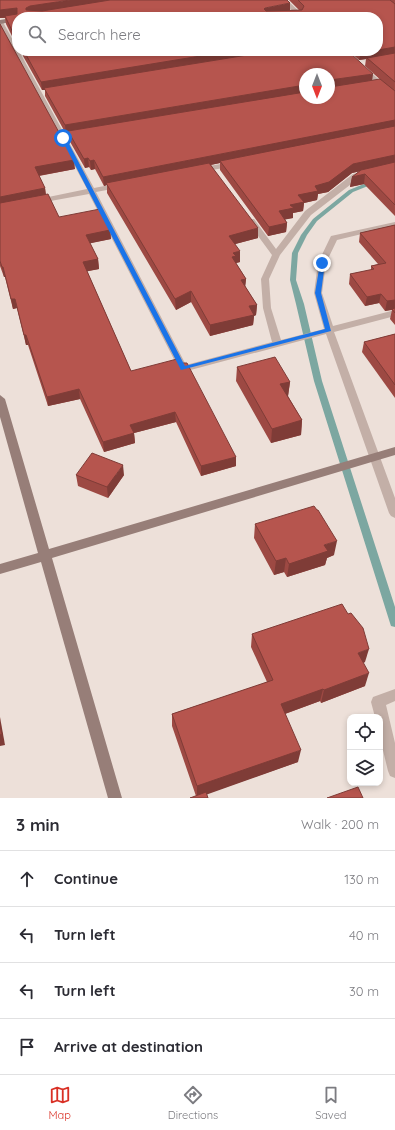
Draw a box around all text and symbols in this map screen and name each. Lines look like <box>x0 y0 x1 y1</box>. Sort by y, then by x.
search box <box>12 12 383 56</box>
icon: search <box>26 23 48 45</box>
text: Search here <box>58 25 141 44</box>
north arrow <box>299 68 335 104</box>
route start <box>54 129 72 147</box>
route end <box>313 254 331 272</box>
map controls <box>347 714 383 786</box>
button: locate <box>347 714 383 750</box>
button: layers <box>347 750 383 786</box>
text: 3 min <box>16 814 60 835</box>
text: Walk · 200 m <box>301 816 379 832</box>
icon: ahead <box>16 868 38 890</box>
text: Continue <box>54 869 118 888</box>
text: 130 m <box>344 871 379 887</box>
icon: left <box>16 924 38 946</box>
text: Turn left <box>54 925 116 944</box>
text: 40 m <box>349 927 379 943</box>
icon: left <box>16 980 38 1002</box>
text: Turn left <box>54 981 116 1000</box>
text: 30 m <box>349 983 379 999</box>
icon: arrive <box>16 1036 38 1058</box>
text: Arrive at destination <box>54 1037 203 1056</box>
tab: Map <box>48 1084 71 1122</box>
tab: Directions <box>168 1084 218 1122</box>
tab: Saved <box>315 1084 347 1122</box>

